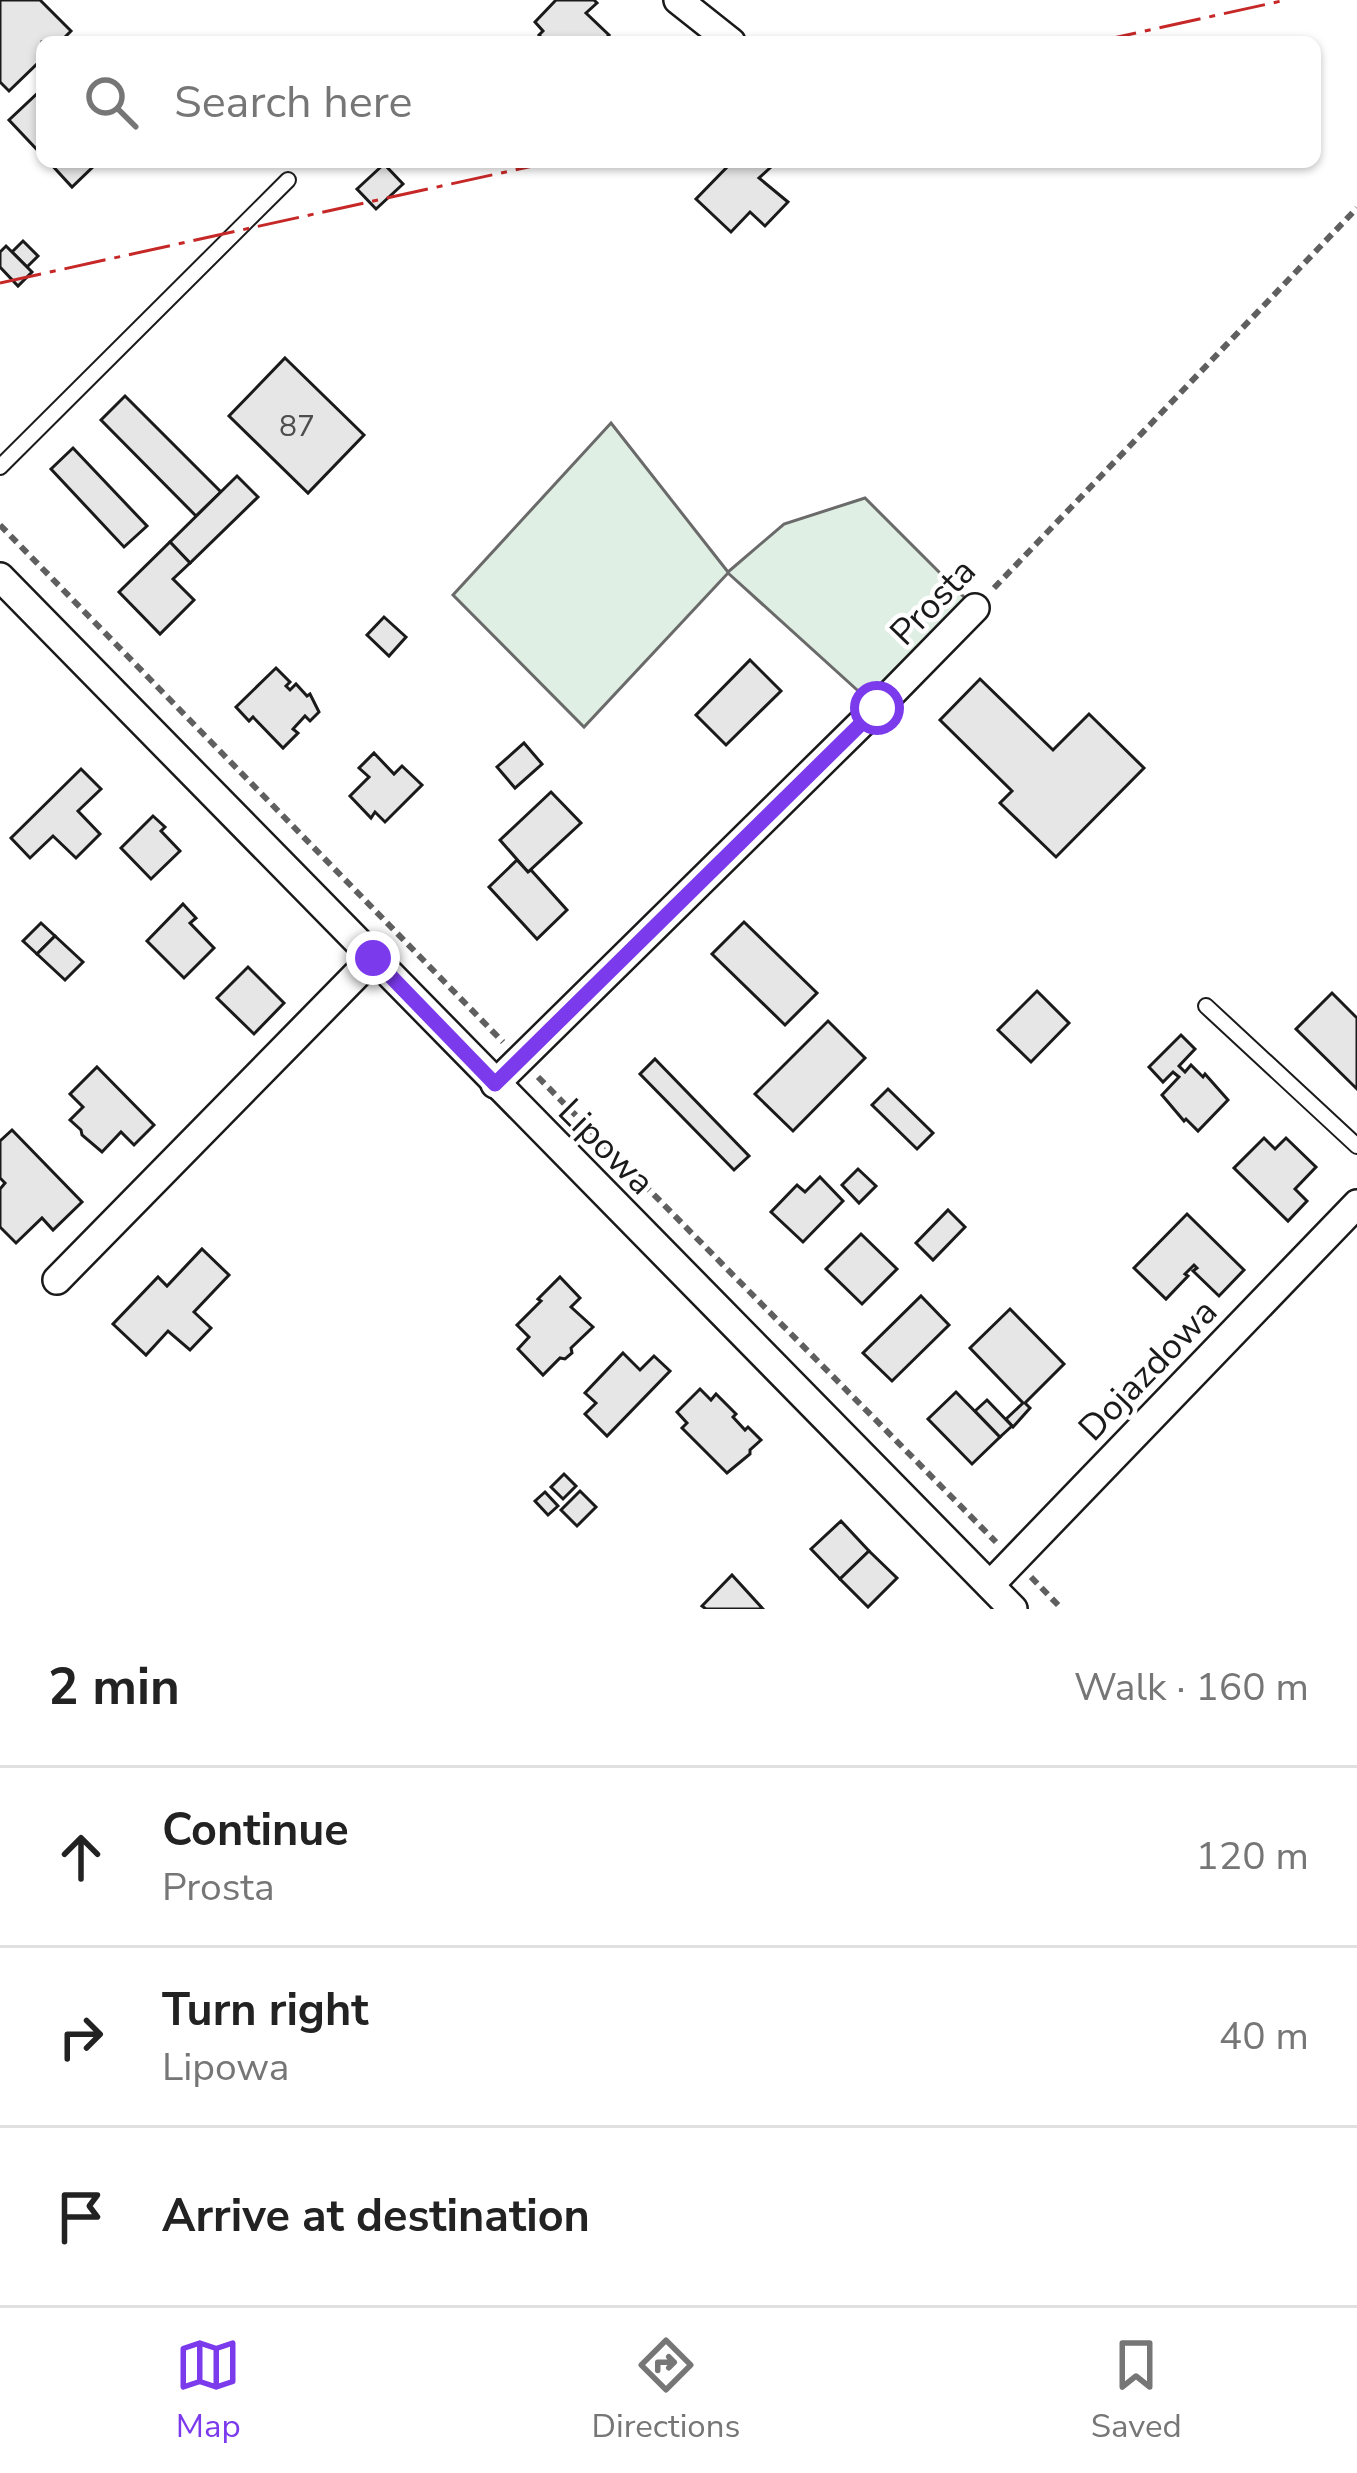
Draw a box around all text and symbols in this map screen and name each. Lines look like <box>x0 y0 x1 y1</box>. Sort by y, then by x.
search box <box>36 36 1321 168</box>
icon: search <box>78 69 144 135</box>
text: Search here <box>174 72 413 133</box>
house number: 87 <box>279 406 315 447</box>
street label: Prosta <box>879 548 987 656</box>
route start <box>850 681 904 735</box>
route end <box>346 931 400 985</box>
street label: Lipowa <box>547 1088 665 1206</box>
street label: Dojazdowa <box>1068 1288 1228 1452</box>
text: 2 min <box>48 1652 180 1722</box>
text: Walk · 160 m <box>1074 1661 1309 1714</box>
text: Continue <box>162 1800 349 1861</box>
icon: ahead <box>48 1824 114 1890</box>
text: 120 m <box>1195 1830 1309 1883</box>
text: Prosta <box>162 1861 275 1914</box>
text: Turn right <box>162 1980 369 2041</box>
icon: right <box>48 2004 114 2070</box>
text: 40 m <box>1219 2010 1309 2063</box>
text: Lipowa <box>162 2041 289 2094</box>
icon: arrive <box>48 2184 114 2250</box>
text: Arrive at destination <box>162 2186 590 2247</box>
tab: Map <box>175 2332 241 2449</box>
tab: Directions <box>592 2332 740 2449</box>
tab: Saved <box>1091 2332 1182 2449</box>

